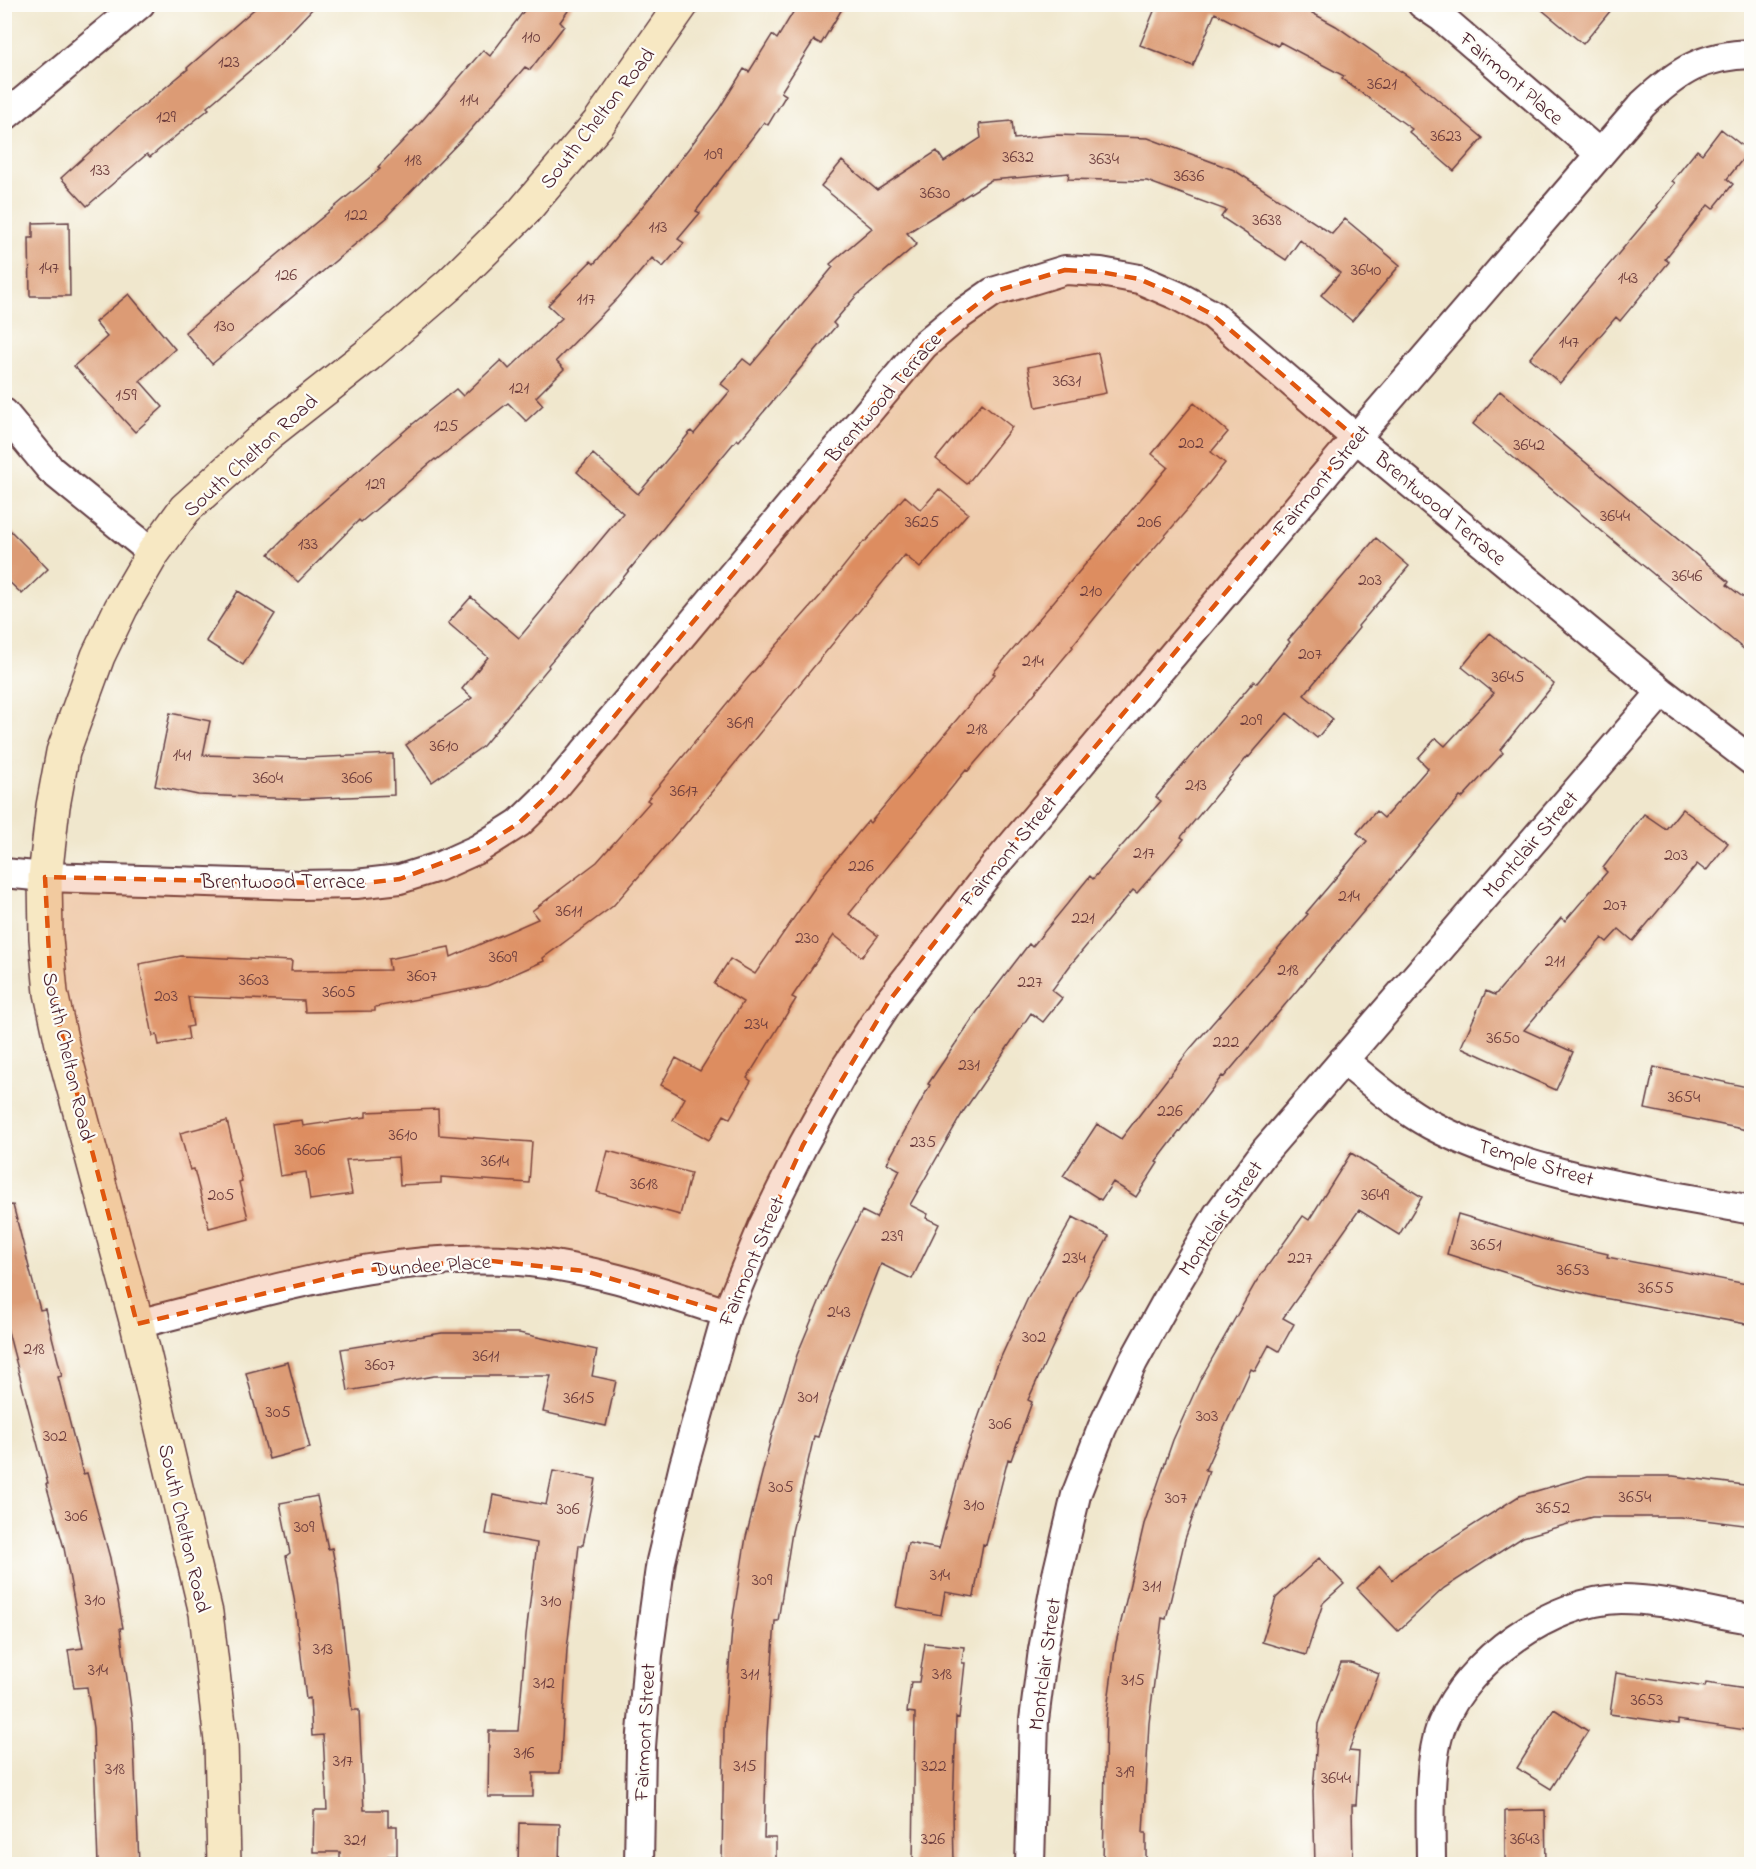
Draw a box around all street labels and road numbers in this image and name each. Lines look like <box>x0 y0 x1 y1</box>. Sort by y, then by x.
street label: Fairmont Place <box>1451 25 1570 134</box>
street label: South Chelton Road <box>534 42 664 196</box>
street label: Brentwood Terrace <box>819 326 950 471</box>
street label: South Chelton Road <box>177 388 326 525</box>
street label: Fairmont Street <box>1266 419 1378 545</box>
street label: Brentwood Terrace <box>1366 445 1513 574</box>
street label: Montclair Street <box>1476 785 1587 906</box>
street label: Fairmont Street <box>953 790 1065 916</box>
street label: Brentwood Terrace <box>200 868 366 898</box>
street label: South Chelton Road <box>33 969 101 1144</box>
street label: Temple Street <box>1474 1132 1597 1196</box>
street label: Montclair Street <box>1172 1155 1271 1283</box>
street label: Fairmont Street <box>712 1192 794 1332</box>
street label: Dundee Place <box>371 1248 493 1286</box>
street label: South Chelton Road <box>149 1441 217 1616</box>
street label: Montclair Street <box>1022 1596 1070 1733</box>
street label: Fairmont Street <box>627 1662 665 1803</box>

